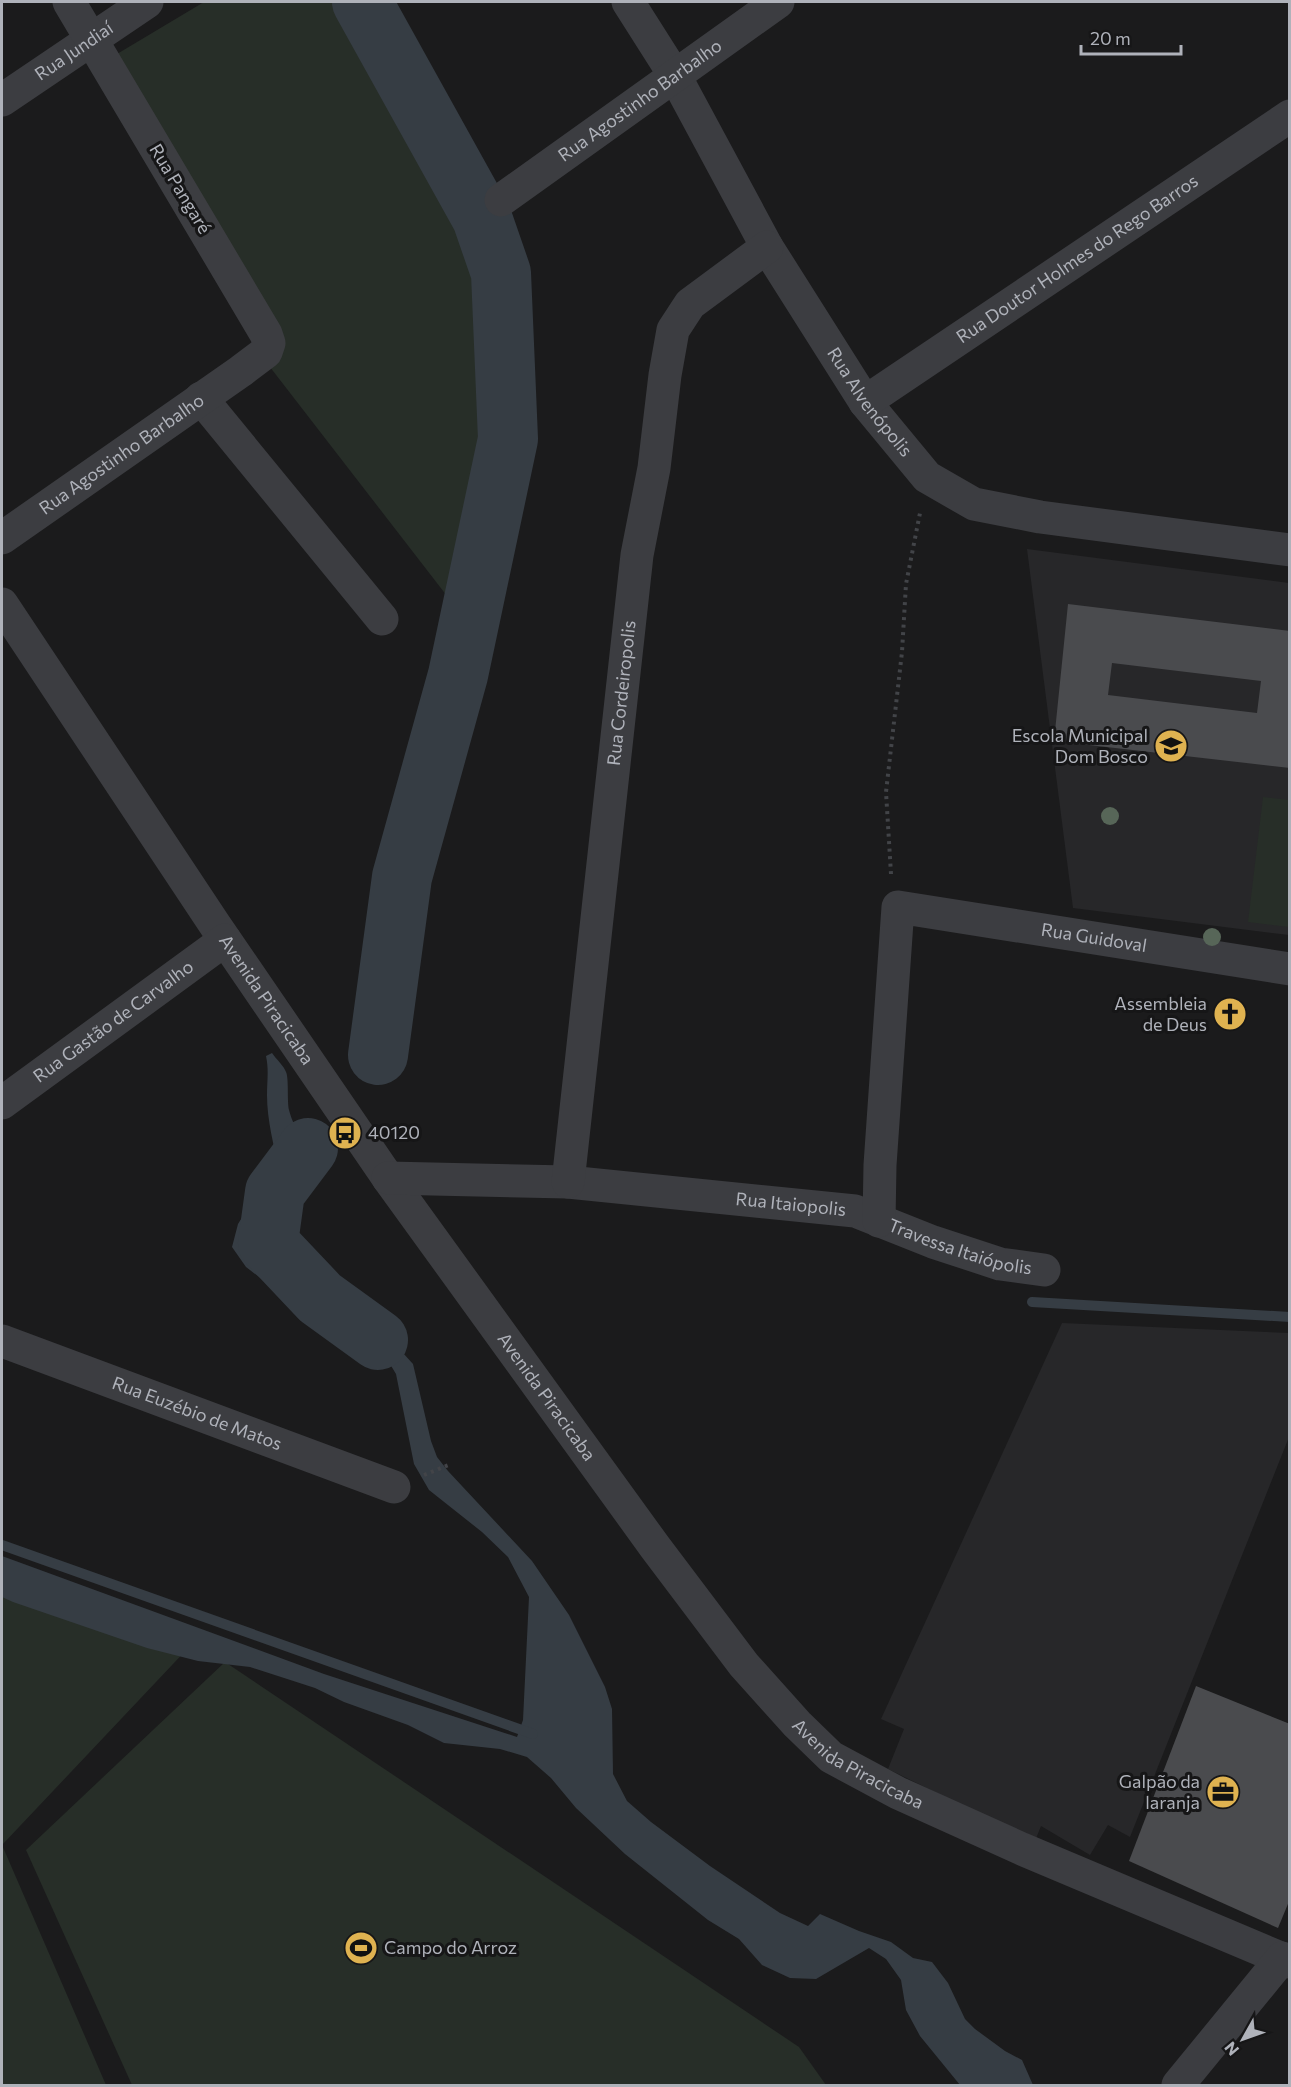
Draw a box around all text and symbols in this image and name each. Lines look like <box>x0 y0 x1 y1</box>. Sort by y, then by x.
street label: Rua Jundiaí <box>30 15 118 85</box>
scale bar <box>1081 18 1182 56</box>
text: 20 m <box>1090 27 1131 49</box>
street label: Rua Agostinho Barbalho <box>553 34 726 166</box>
street label: Rua Pangaré <box>145 139 216 238</box>
street label: Rua Doutor Holmes do Rego Barros <box>952 169 1202 347</box>
street label: Rua Alvenópolis <box>823 343 918 461</box>
street label: Rua Agostinho Barbalho <box>34 388 208 519</box>
street label: Rua Cordeiropolis <box>602 619 640 767</box>
place label: Escola Municipal Dom Bosco <box>1012 724 1148 767</box>
school or university icon: Escola Municipal Dom Bosco <box>1153 728 1189 764</box>
street label: Rua Guidoval <box>1040 918 1149 956</box>
street label: Avenida Piracicaba <box>215 930 319 1069</box>
street label: Rua Gastão de Carvalho <box>28 955 197 1087</box>
place label: Assembleia de Deus <box>1114 992 1207 1035</box>
church icon: Assembleia de Deus <box>1212 996 1248 1032</box>
bus stop icon: 40120 <box>327 1115 363 1151</box>
place label: 40120 <box>368 1121 420 1143</box>
street label: Rua Itaiopolis <box>735 1187 847 1220</box>
street label: Travessa Itaiópolis <box>885 1213 1033 1278</box>
street label: Avenida Piracicaba <box>494 1328 601 1465</box>
street label: Rua Euzébio de Matos <box>109 1371 285 1454</box>
street label: Avenida Piracicaba <box>788 1714 927 1813</box>
place label: Galpão da laranja <box>1119 1770 1200 1813</box>
office icon: Galpão da laranja <box>1205 1774 1241 1810</box>
sports icon: Campo do Arroz <box>343 1930 379 1966</box>
place label: Campo do Arroz <box>384 1936 517 1958</box>
north arrow <box>1213 2009 1273 2069</box>
text: N <box>1220 2038 1242 2060</box>

